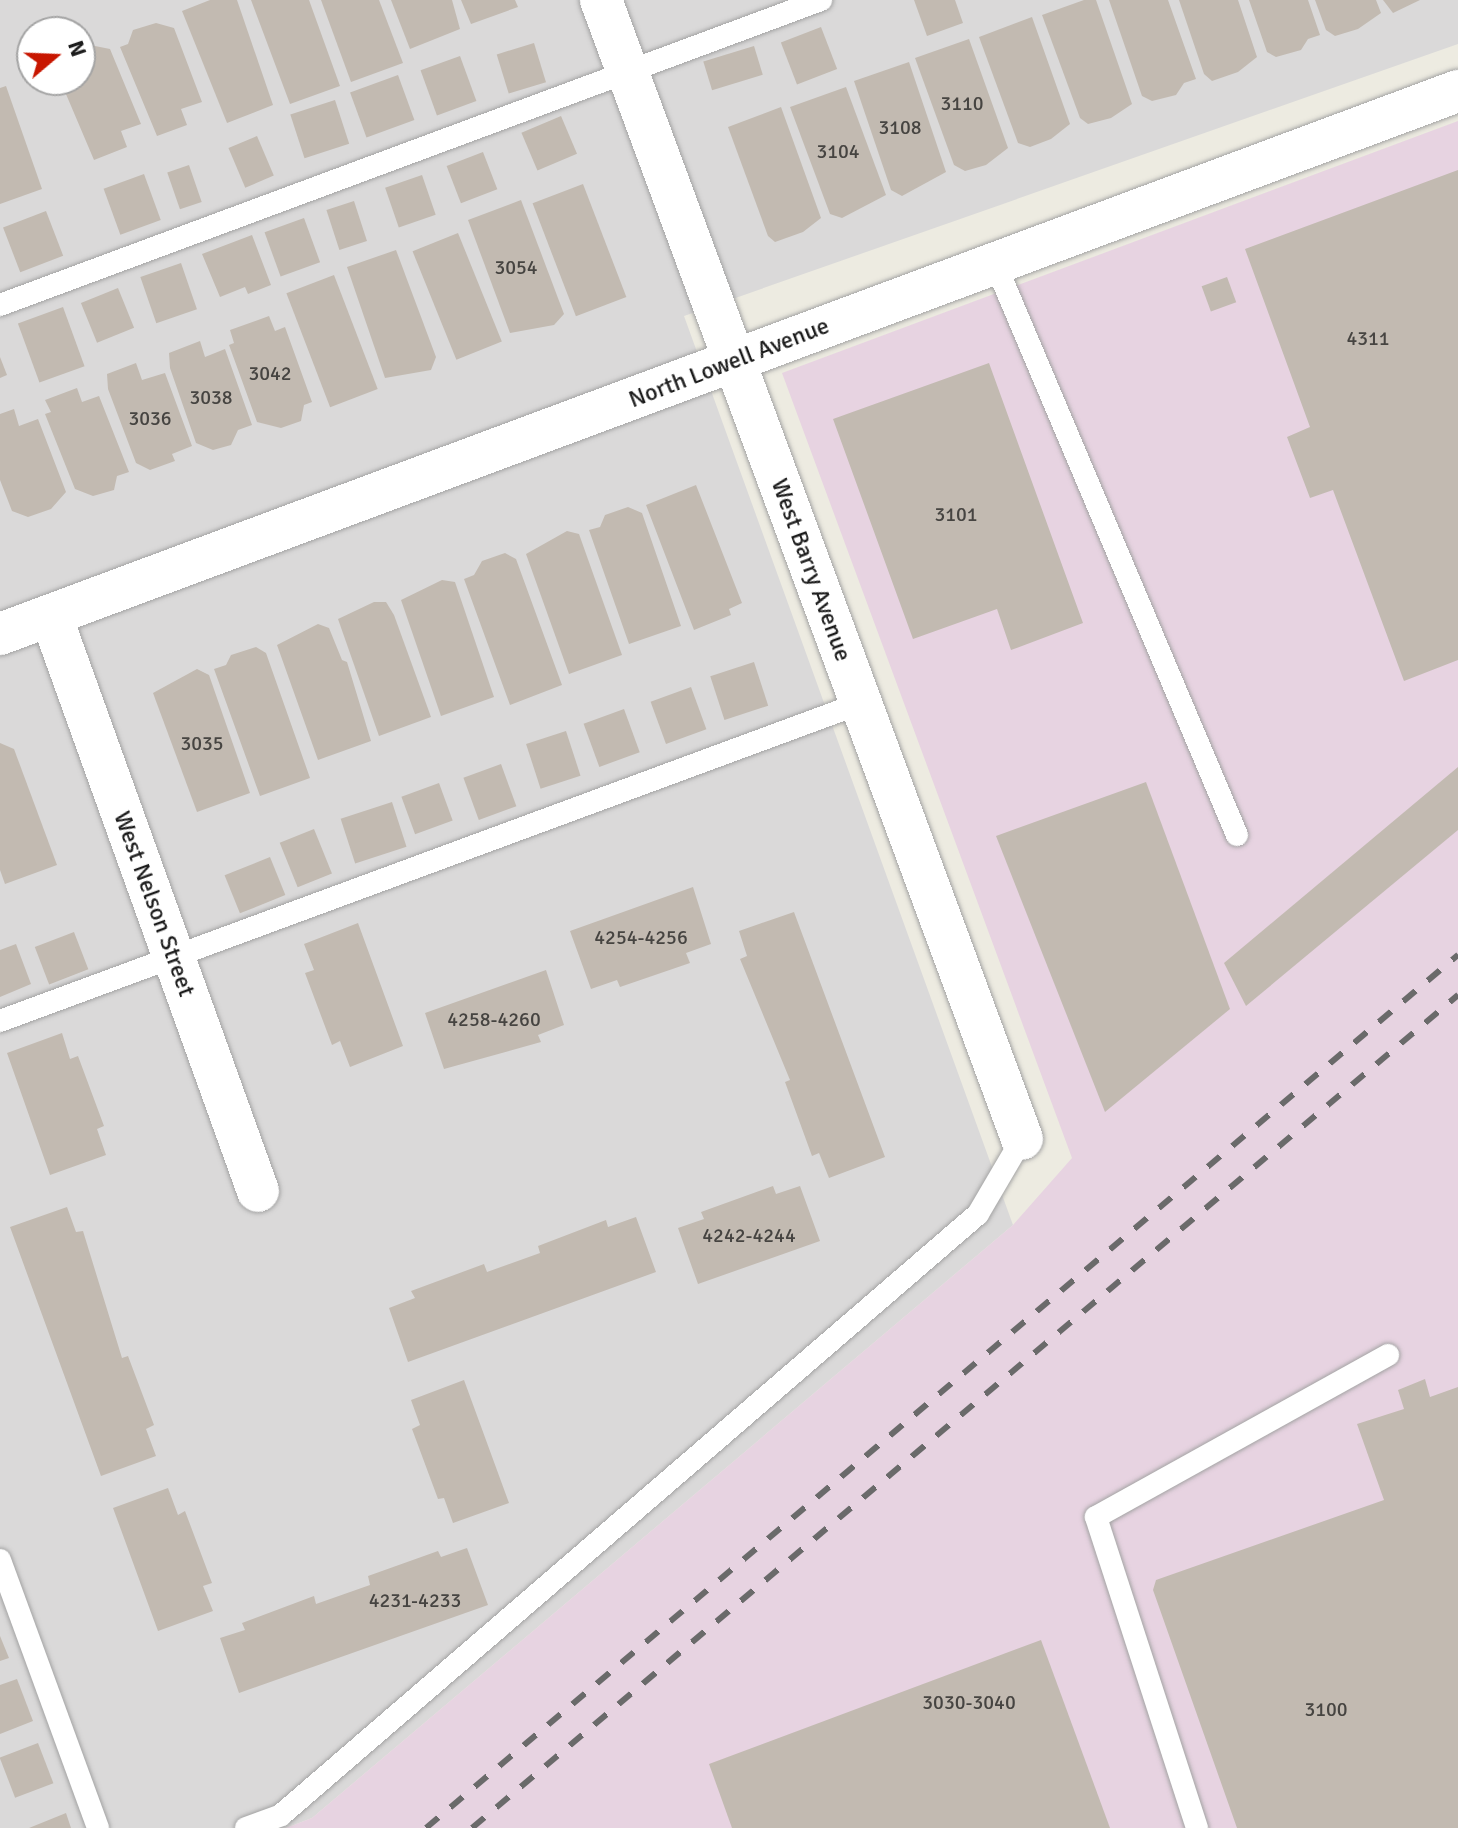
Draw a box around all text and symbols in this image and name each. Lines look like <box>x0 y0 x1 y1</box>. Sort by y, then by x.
north arrow <box>16 16 96 96</box>
text: N <box>62 37 93 60</box>
house number: 3110 <box>940 91 984 115</box>
house number: 3108 <box>878 115 922 139</box>
house number: 3104 <box>816 139 860 163</box>
house number: 3054 <box>494 255 538 279</box>
street label: North Lowell Avenue <box>625 312 833 414</box>
house number: 4311 <box>1346 326 1390 350</box>
house number: 3042 <box>248 361 292 385</box>
house number: 3038 <box>189 385 233 409</box>
house number: 3036 <box>128 406 172 430</box>
street label: West Barry Avenue <box>765 475 857 665</box>
house number: 3101 <box>934 502 978 526</box>
house number: 3035 <box>180 731 224 755</box>
street label: West Nelson Street <box>107 808 201 1000</box>
house number: 4254-4256 <box>594 925 688 949</box>
house number: 4258-4260 <box>447 1007 541 1031</box>
house number: 4242-4244 <box>702 1223 796 1247</box>
house number: 4231-4233 <box>369 1588 461 1612</box>
house number: 3030-3040 <box>922 1690 1016 1714</box>
house number: 3100 <box>1304 1697 1348 1721</box>

